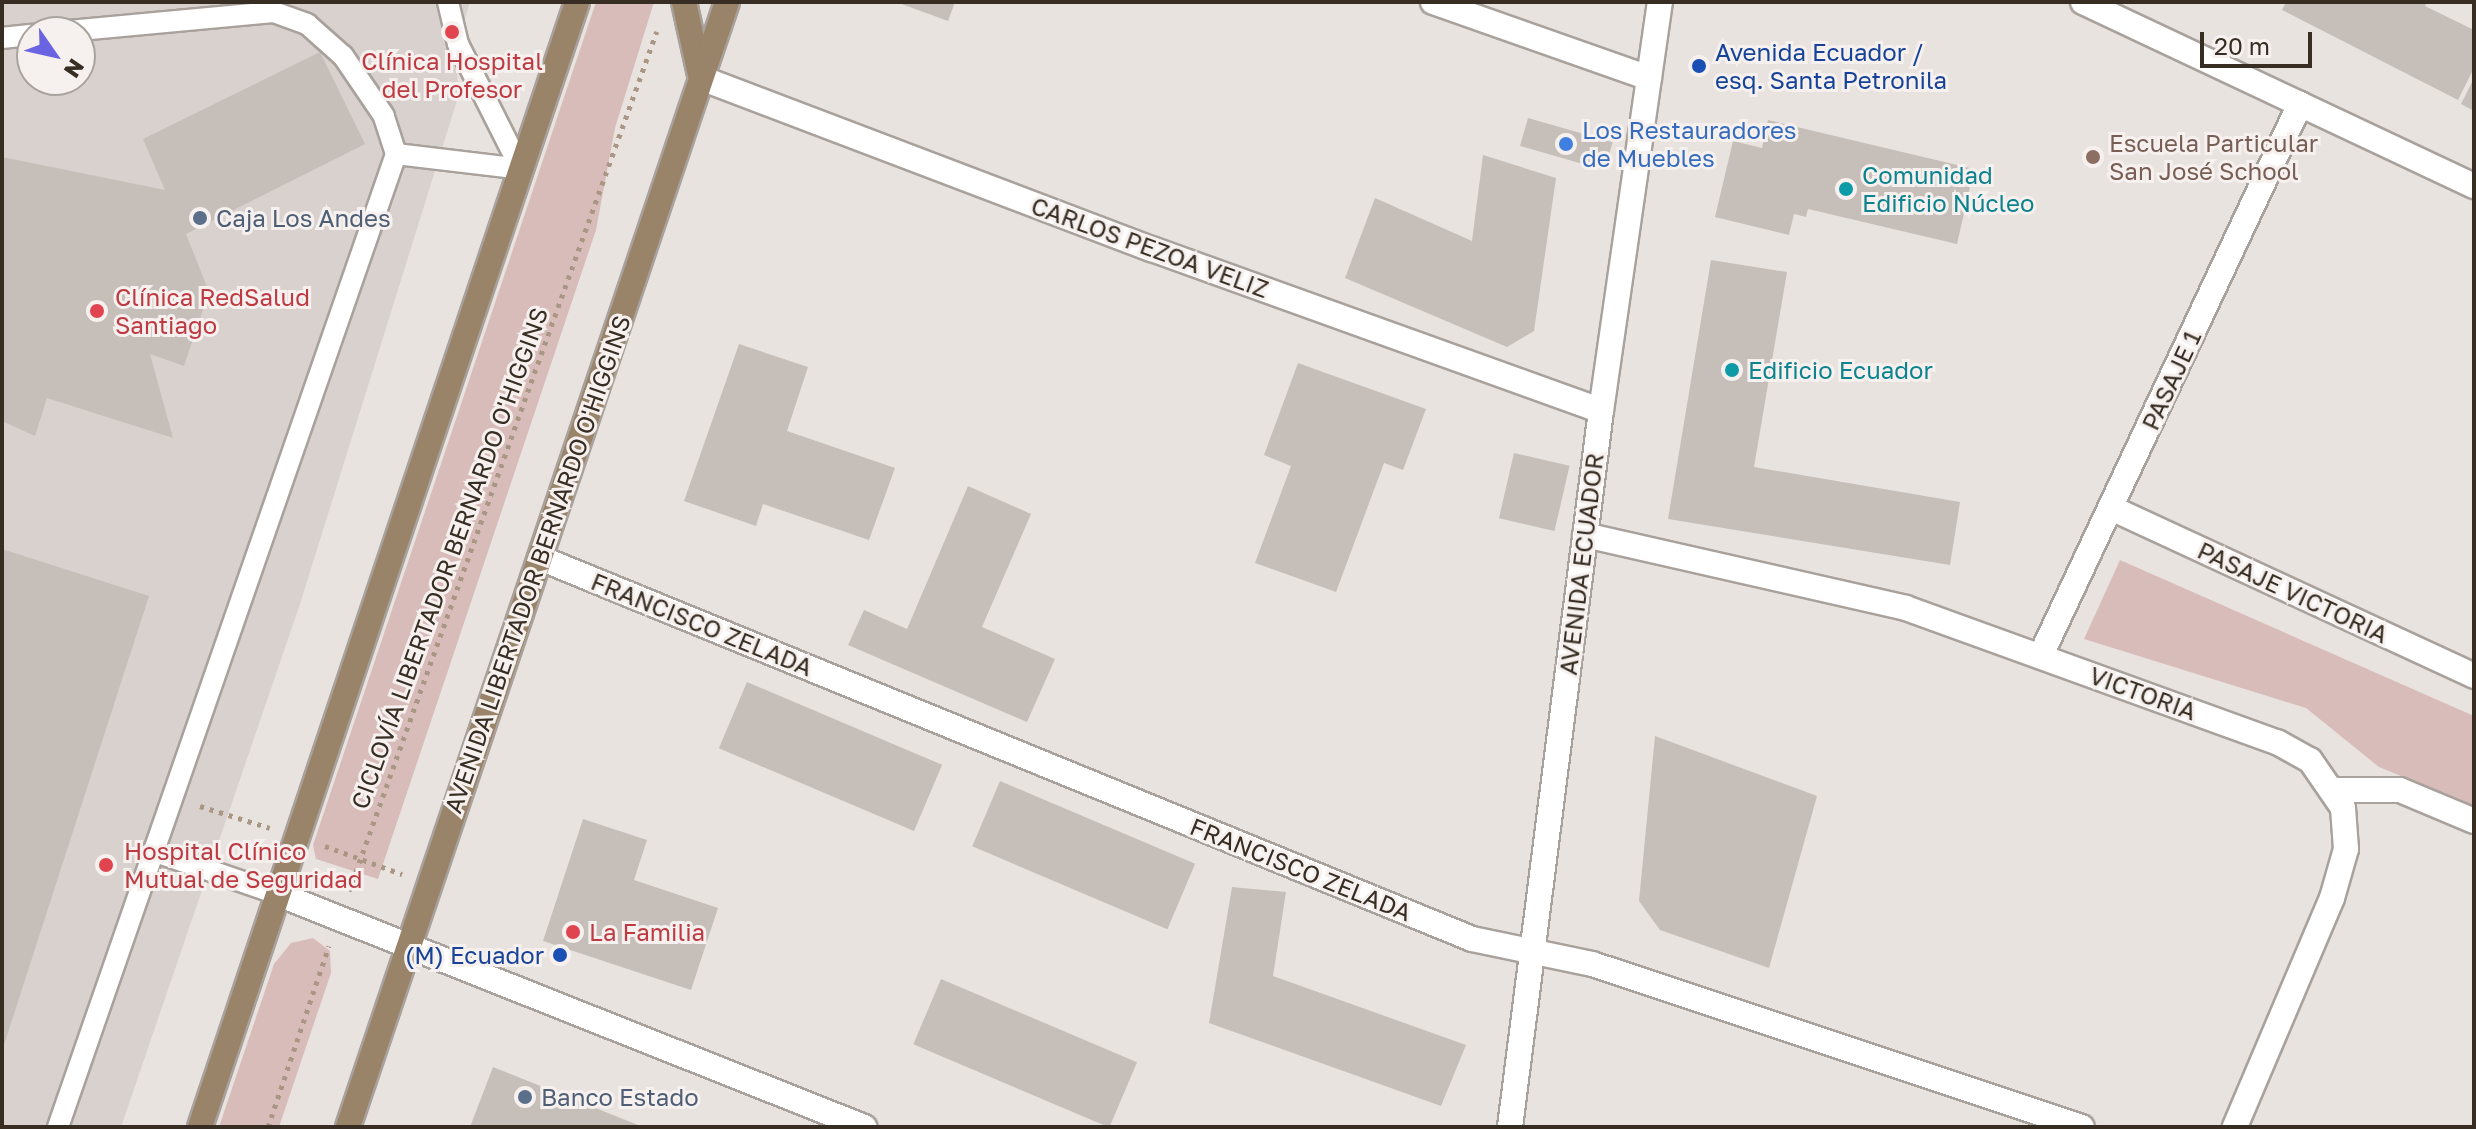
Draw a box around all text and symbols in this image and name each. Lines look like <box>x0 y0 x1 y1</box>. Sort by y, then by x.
north arrow <box>16 16 96 96</box>
scale bar <box>2204 16 2316 66</box>
marker: Clínica Hospital del Profesor <box>441 21 463 43</box>
text: 20 m <box>2214 31 2270 60</box>
place label: Avenida Ecuador / esq. Santa Petronila <box>1715 38 1947 94</box>
place label: Clínica Hospital del Profesor <box>361 47 543 103</box>
text: N <box>59 54 91 83</box>
marker: Avenida Ecuador / esq. Santa Petronila <box>1690 57 1708 75</box>
place label: Los Restauradores de Muebles <box>1582 116 1797 172</box>
place label: Escuela Particular San José School <box>2109 129 2318 185</box>
marker: Los Restauradores de Muebles <box>1557 135 1575 153</box>
marker: Escuela Particular San José School <box>2084 148 2102 166</box>
place label: Comunidad Edificio Núcleo <box>1862 161 2034 217</box>
marker: Comunidad Edificio Núcleo <box>1837 180 1855 198</box>
street label: CARLOS PEZOA VELIZ <box>1027 191 1273 303</box>
place label: Caja Los Andes <box>216 204 391 232</box>
marker: Caja Los Andes <box>191 209 209 227</box>
place label: Clínica RedSalud Santiago <box>115 283 310 339</box>
marker: Clínica RedSalud Santiago <box>86 300 108 322</box>
street label: CICLOVÍA LIBERTADOR BERNARDO O'HIGGINS <box>345 303 553 813</box>
street label: AVENIDA LIBERTADOR BERNARDO O'HIGGINS <box>438 311 636 817</box>
street label: PASAJE 1 <box>2135 326 2207 434</box>
place label: Edificio Ecuador <box>1748 356 1933 384</box>
marker: Edificio Ecuador <box>1723 361 1741 379</box>
street label: AVENIDA ECUADOR <box>1553 451 1609 677</box>
street label: PASAJE VICTORIA <box>2193 535 2393 649</box>
street label: FRANCISCO ZELADA <box>587 566 817 682</box>
street label: VICTORIA <box>2086 660 2200 726</box>
street label: FRANCISCO ZELADA <box>1186 811 1416 927</box>
place label: Hospital Clínico Mutual de Seguridad <box>124 837 363 893</box>
marker: Hospital Clínico Mutual de Seguridad <box>95 854 117 876</box>
place label: La Familia <box>589 918 705 946</box>
marker: La Familia <box>564 923 582 941</box>
place label: (M) Ecuador <box>405 941 544 969</box>
marker: (M) Ecuador <box>551 946 569 964</box>
place label: Banco Estado <box>541 1083 699 1111</box>
marker: Banco Estado <box>516 1088 534 1106</box>

